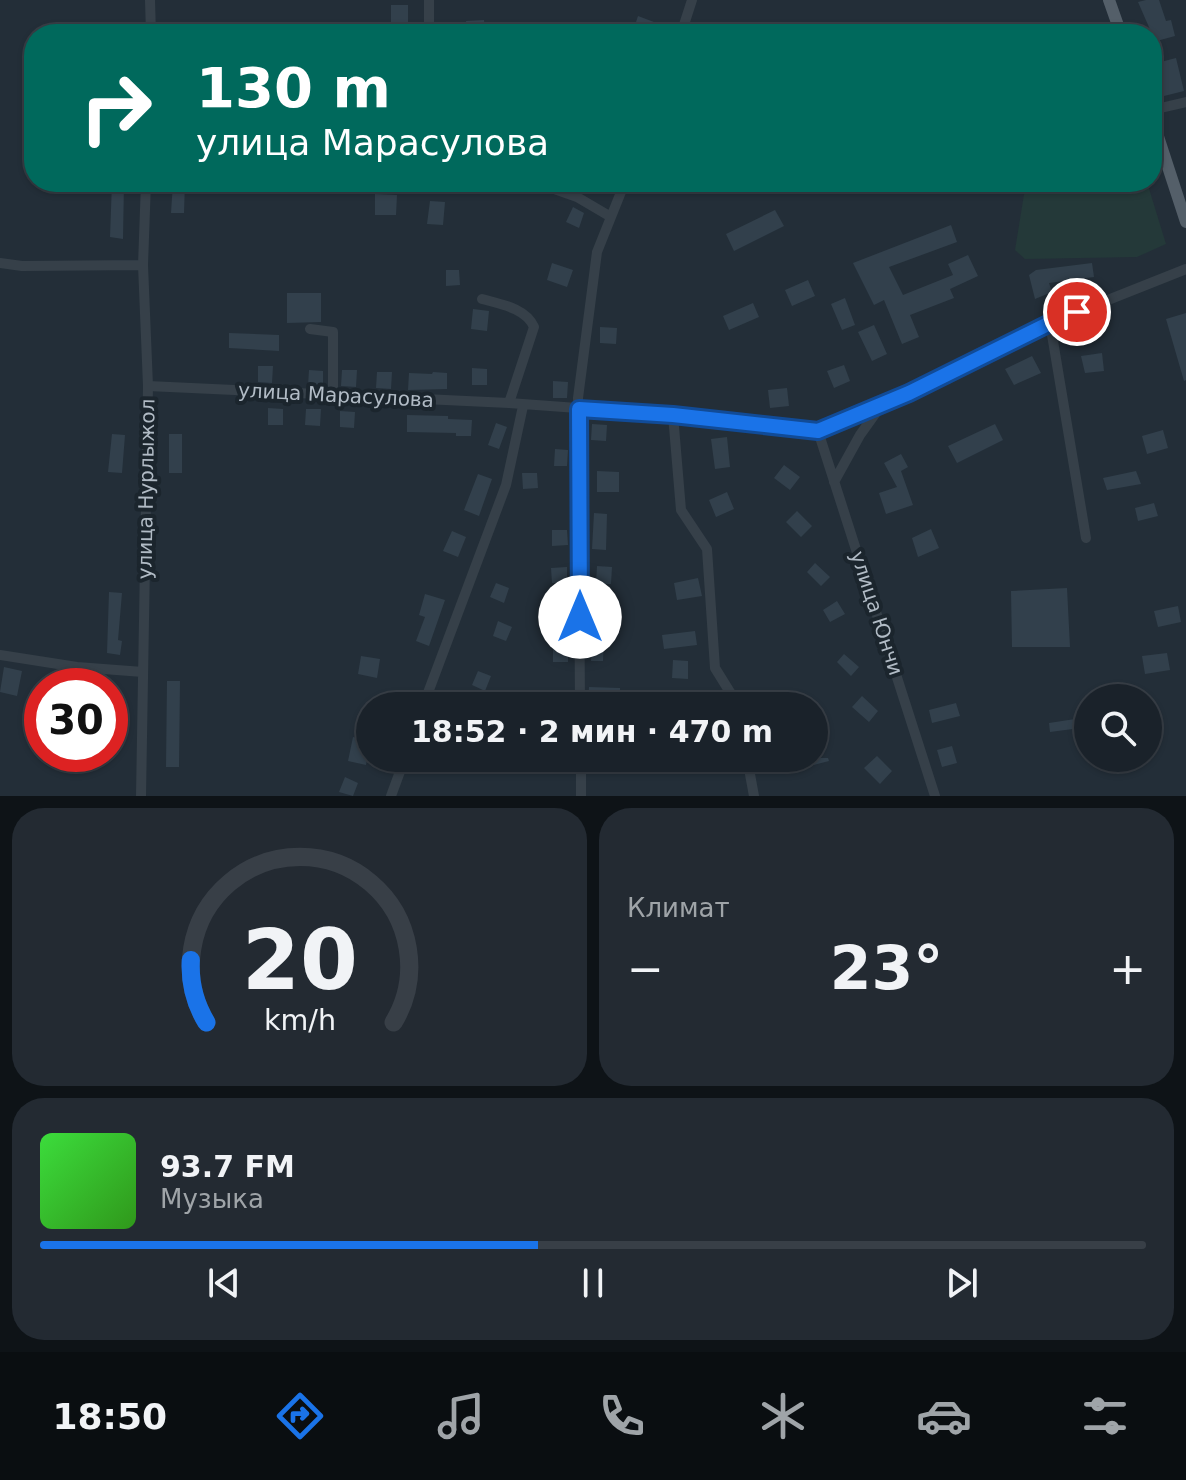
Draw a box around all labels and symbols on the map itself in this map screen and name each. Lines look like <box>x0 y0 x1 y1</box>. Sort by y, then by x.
pin <box>1043 278 1111 346</box>
street label: улица Марасулова <box>237 378 435 412</box>
street label: улица Нурлыжол <box>132 398 160 580</box>
street label: улица Юнчи <box>846 548 908 678</box>
position arrow <box>538 575 622 659</box>
speed limit sign: 30 <box>24 668 128 772</box>

